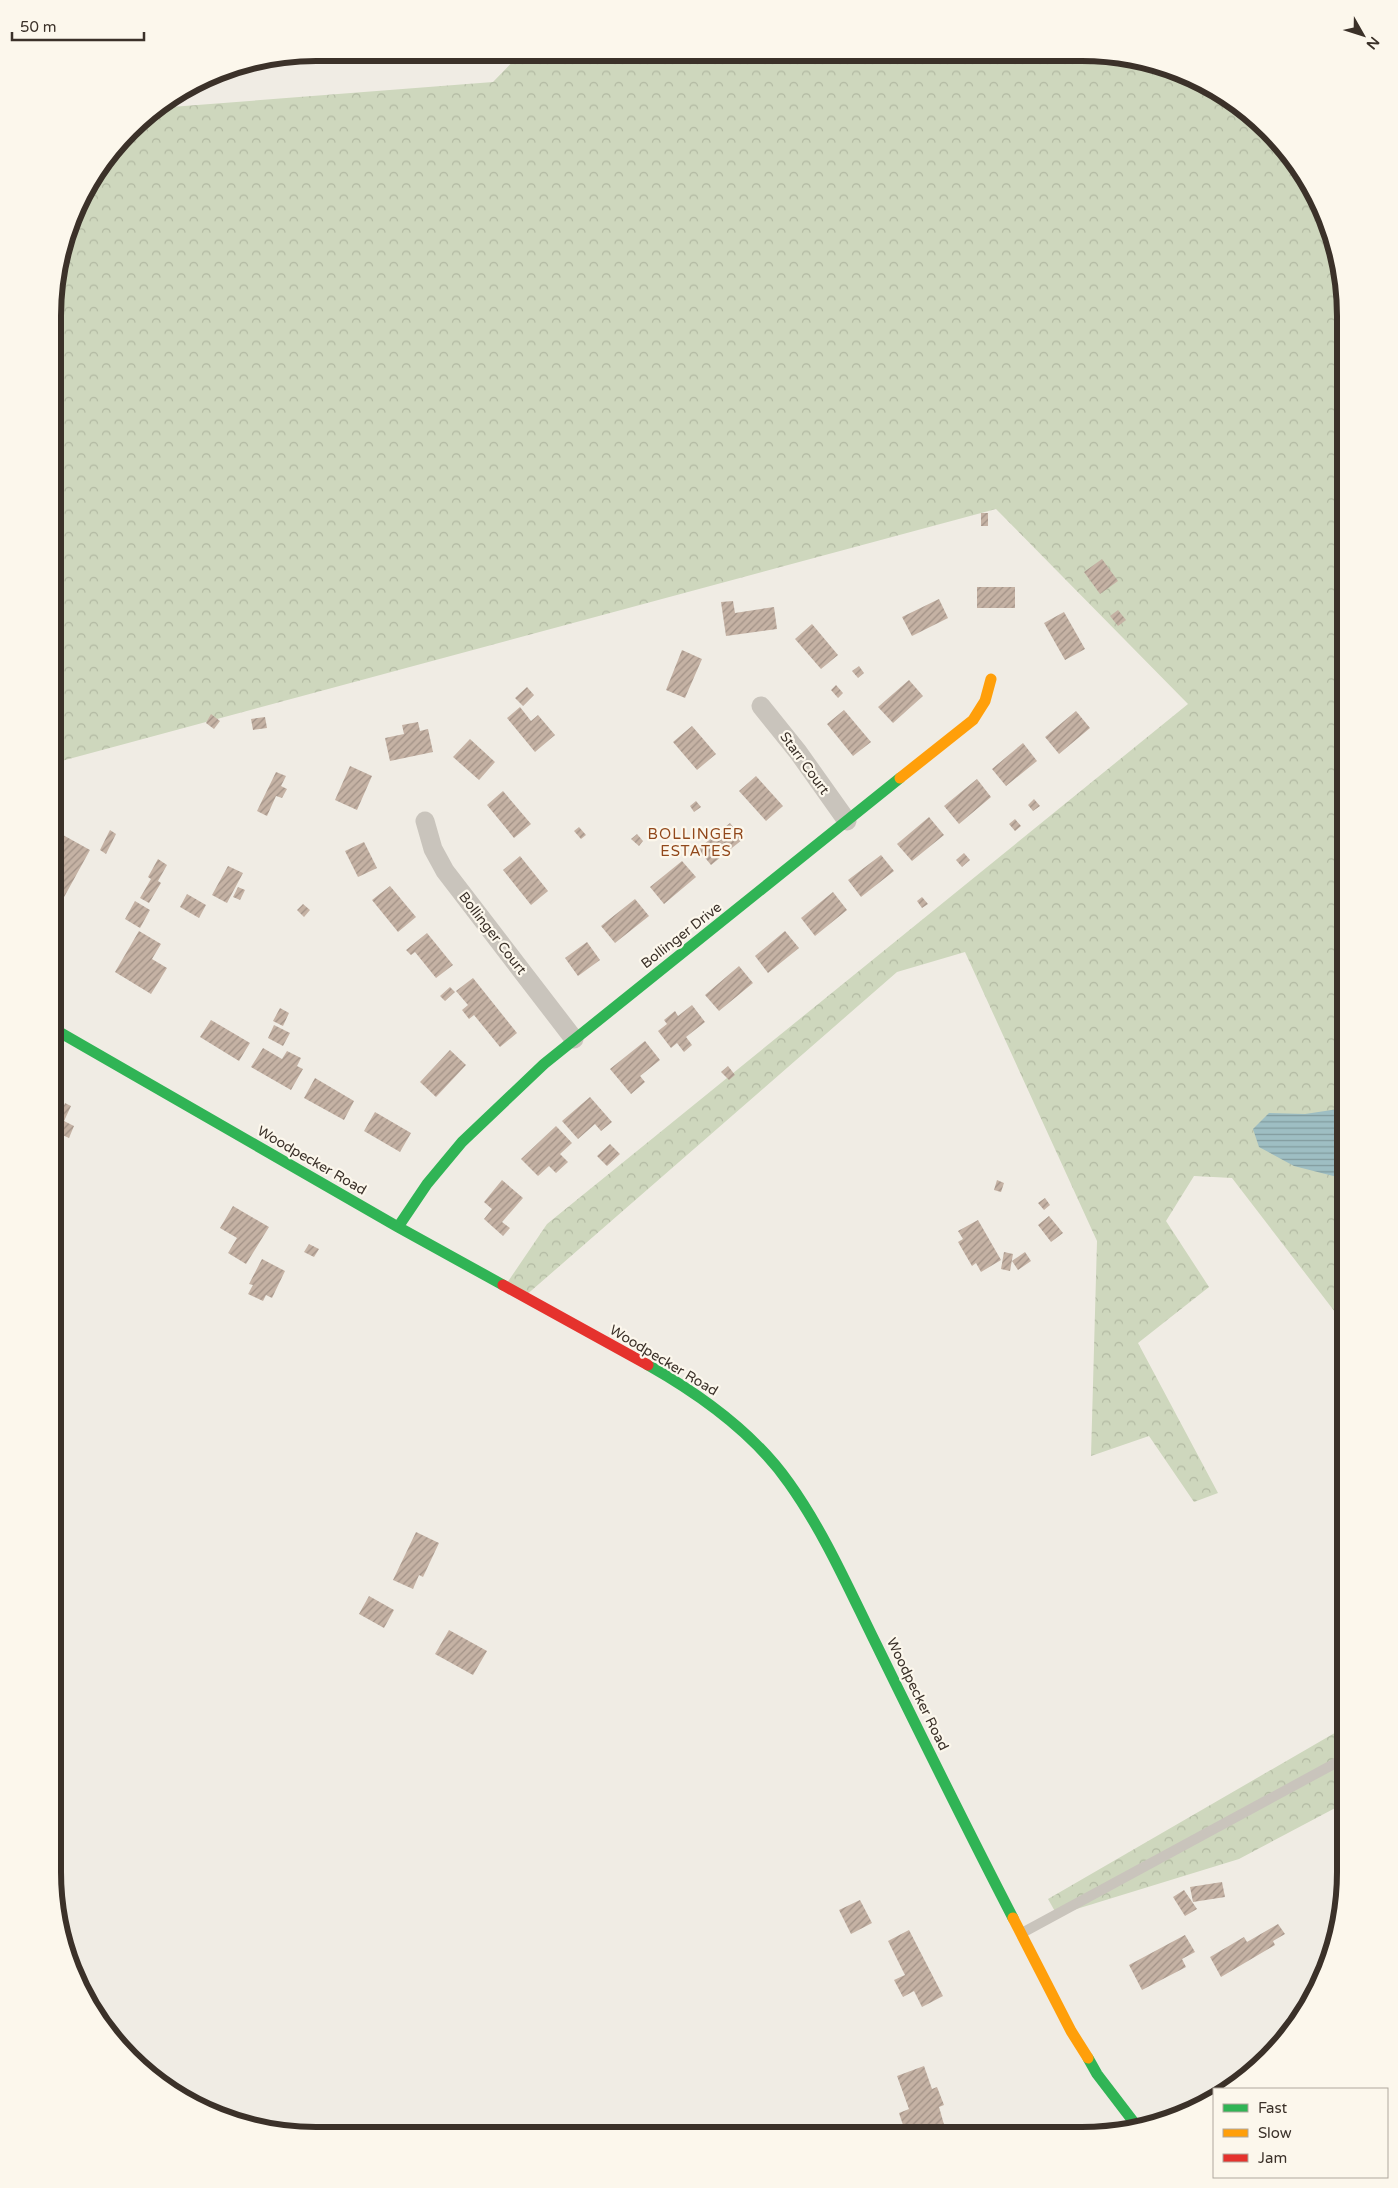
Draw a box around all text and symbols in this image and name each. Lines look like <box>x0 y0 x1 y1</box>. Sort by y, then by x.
scale bar <box>12 10 145 42</box>
north arrow <box>1338 10 1388 60</box>
text: 50 m <box>20 18 57 36</box>
text: N <box>1363 33 1383 53</box>
street label: Starr Court <box>776 729 833 798</box>
district label: BOLLINGER ESTATES <box>648 825 744 860</box>
street label: Bollinger Court <box>455 889 531 979</box>
street label: Bollinger Drive <box>638 899 725 972</box>
street label: Woodpecker Road <box>254 1122 369 1199</box>
street label: Woodpecker Road <box>607 1321 721 1399</box>
street label: Woodpecker Road <box>883 1635 952 1753</box>
legend <box>1213 2088 1388 2178</box>
text: Fast <box>1258 2099 1288 2117</box>
text: Slow <box>1258 2124 1292 2142</box>
text: Jam <box>1258 2149 1287 2167</box>

